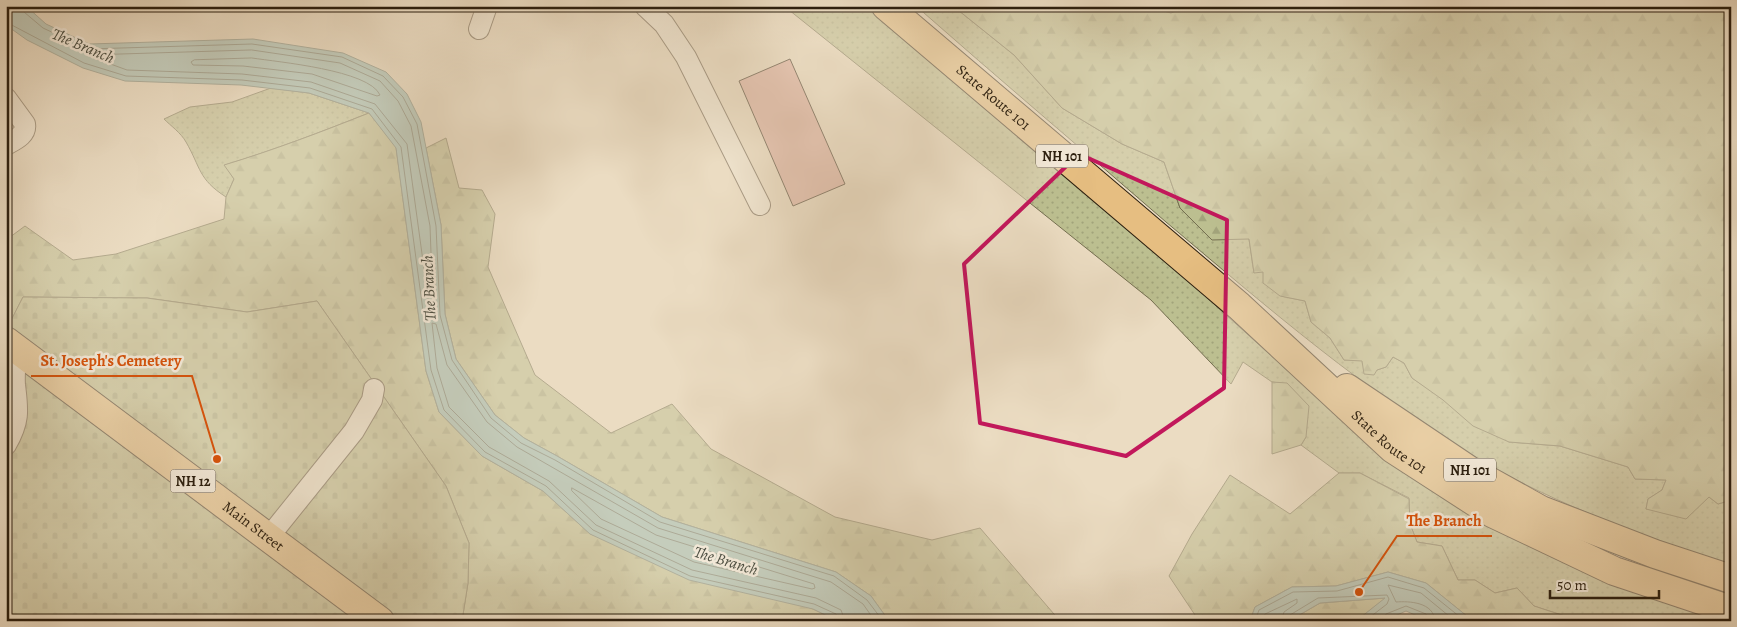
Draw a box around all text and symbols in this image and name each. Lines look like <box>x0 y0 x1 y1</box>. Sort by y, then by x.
water label: The Branch <box>48 23 118 69</box>
street label: State Route 101 <box>952 60 1035 135</box>
road number: NH 101 <box>1036 144 1088 168</box>
water label: The Branch <box>416 254 442 321</box>
callout: St. Joseph's Cemetery <box>31 345 192 376</box>
text: St. Joseph's Cemetery <box>41 350 182 372</box>
street label: State Route 101 <box>1347 405 1431 478</box>
road number: NH 101 <box>1444 458 1496 482</box>
road number: NH 12 <box>170 470 216 492</box>
street label: Main Street <box>219 497 288 556</box>
callout: The Branch <box>1397 505 1492 536</box>
text: The Branch <box>1406 510 1482 532</box>
water label: The Branch <box>691 541 761 581</box>
scale bar <box>1550 567 1658 599</box>
text: 50 m <box>1557 575 1587 595</box>

